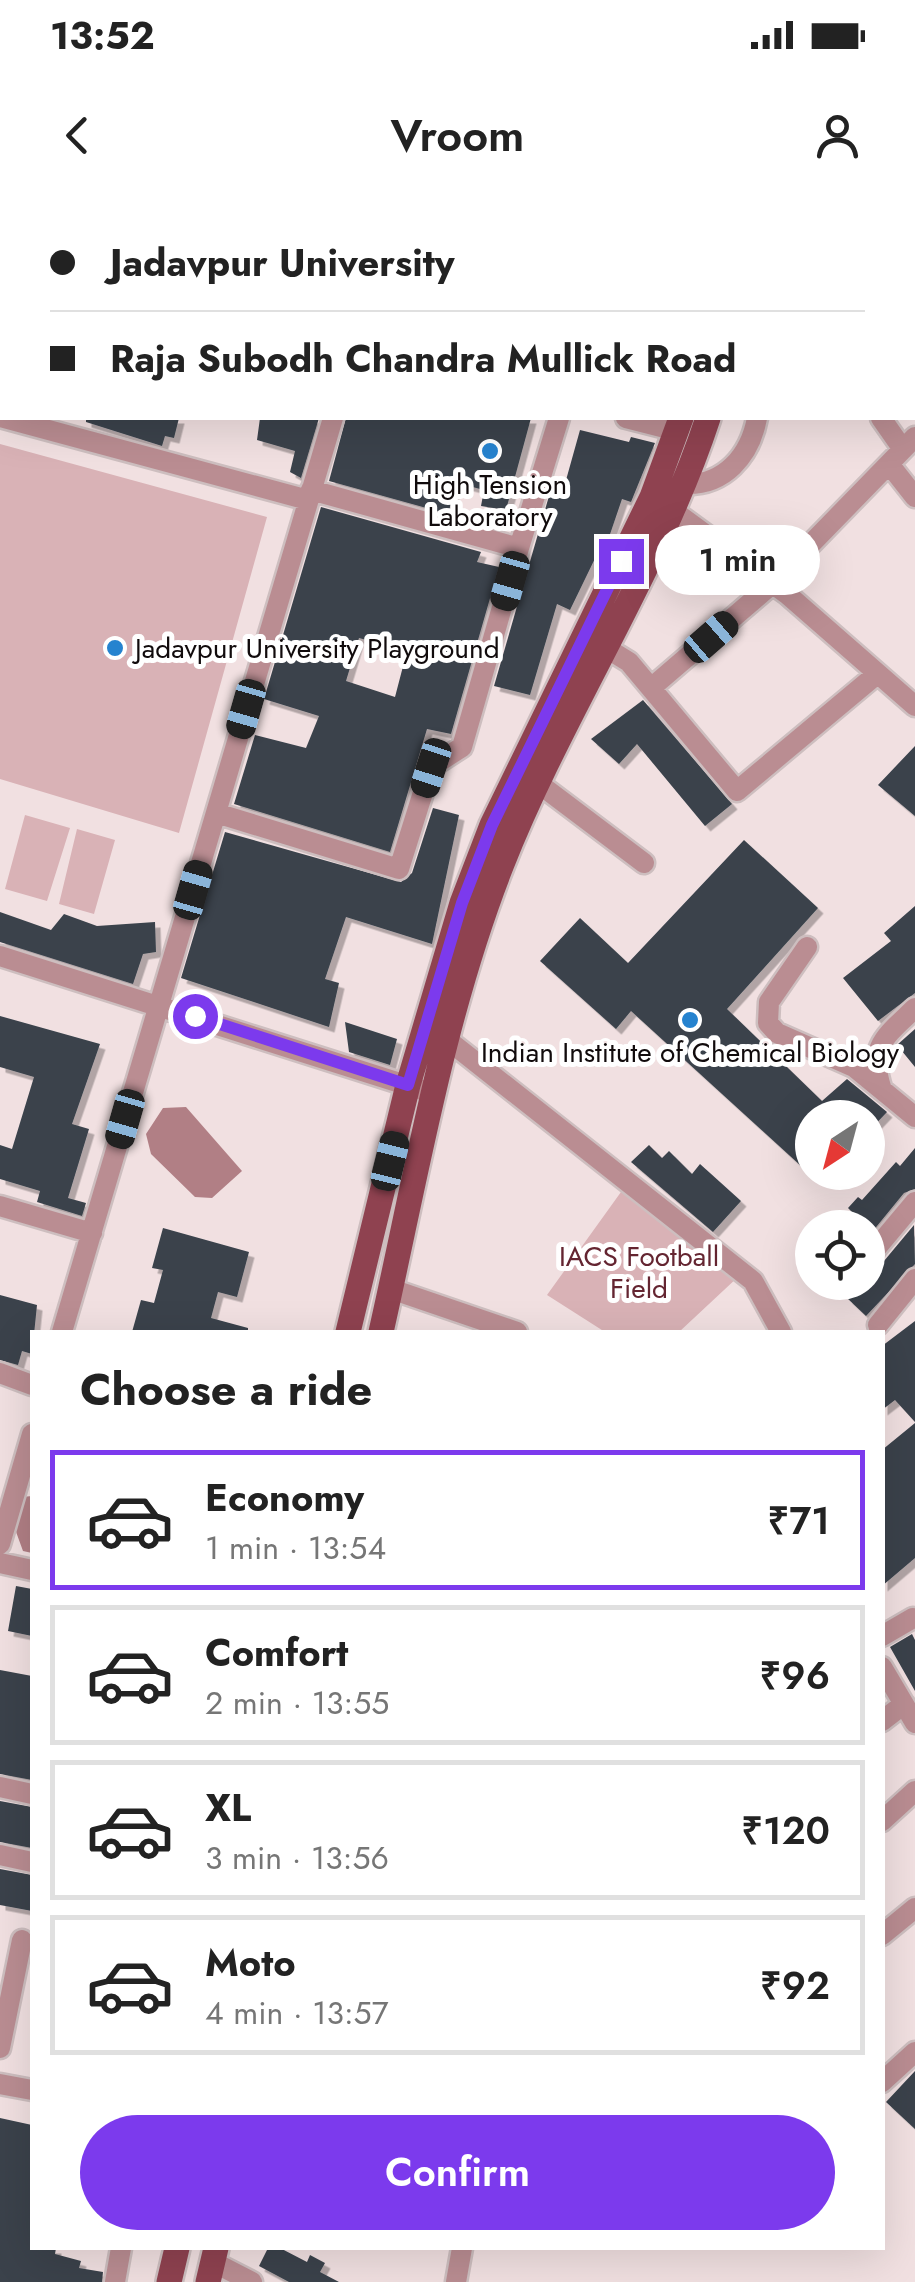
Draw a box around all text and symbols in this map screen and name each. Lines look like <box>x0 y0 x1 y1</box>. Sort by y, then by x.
text: 13:52 <box>50 8 155 63</box>
text: Vroom <box>391 103 524 168</box>
icon: back <box>50 108 105 163</box>
icon: person <box>810 108 865 163</box>
text: Jadavpur University <box>110 235 455 290</box>
text: Raja Subodh Chandra Mullick Road <box>110 331 737 386</box>
marker: High Tension Laboratory <box>479 440 501 462</box>
place label: High Tension Laboratory <box>413 464 567 537</box>
callout: 1 min <box>656 526 821 596</box>
text: 1 min <box>699 537 776 583</box>
route end <box>599 539 644 584</box>
car <box>487 548 533 614</box>
car <box>679 606 743 668</box>
place label: Jadavpur University Playground <box>131 628 500 669</box>
marker: Jadavpur University Playground <box>104 637 126 659</box>
car <box>223 676 269 742</box>
car <box>407 735 455 801</box>
car <box>170 857 216 923</box>
route start <box>173 994 218 1039</box>
marker: Indian Institute of Chemical Biology <box>679 1009 701 1031</box>
place label: Indian Institute of Chemical Biology <box>481 1032 900 1073</box>
car <box>102 1086 148 1152</box>
north arrow <box>795 1100 885 1190</box>
map controls <box>795 1100 885 1300</box>
car <box>368 1128 412 1194</box>
button: locate <box>795 1210 885 1300</box>
park label: IACS Football Field <box>559 1236 719 1309</box>
text: Choose a ride <box>80 1357 372 1422</box>
text: Economy <box>205 1470 364 1525</box>
icon: car <box>85 1475 175 1565</box>
text: ₹71 <box>768 1493 830 1548</box>
text: 1 min · 13:54 <box>205 1525 386 1571</box>
text: Comfort <box>205 1625 348 1680</box>
icon: car <box>85 1630 175 1720</box>
text: ₹96 <box>760 1648 830 1703</box>
text: 2 min · 13:55 <box>205 1680 389 1726</box>
text: XL <box>205 1780 251 1835</box>
icon: car <box>85 1785 175 1875</box>
text: ₹120 <box>741 1803 830 1858</box>
text: 3 min · 13:56 <box>205 1835 389 1881</box>
text: Moto <box>205 1935 296 1990</box>
icon: car <box>85 1940 175 2030</box>
text: ₹92 <box>760 1958 830 2013</box>
text: 4 min · 13:57 <box>205 1990 388 2036</box>
button: Confirm <box>80 2115 835 2230</box>

